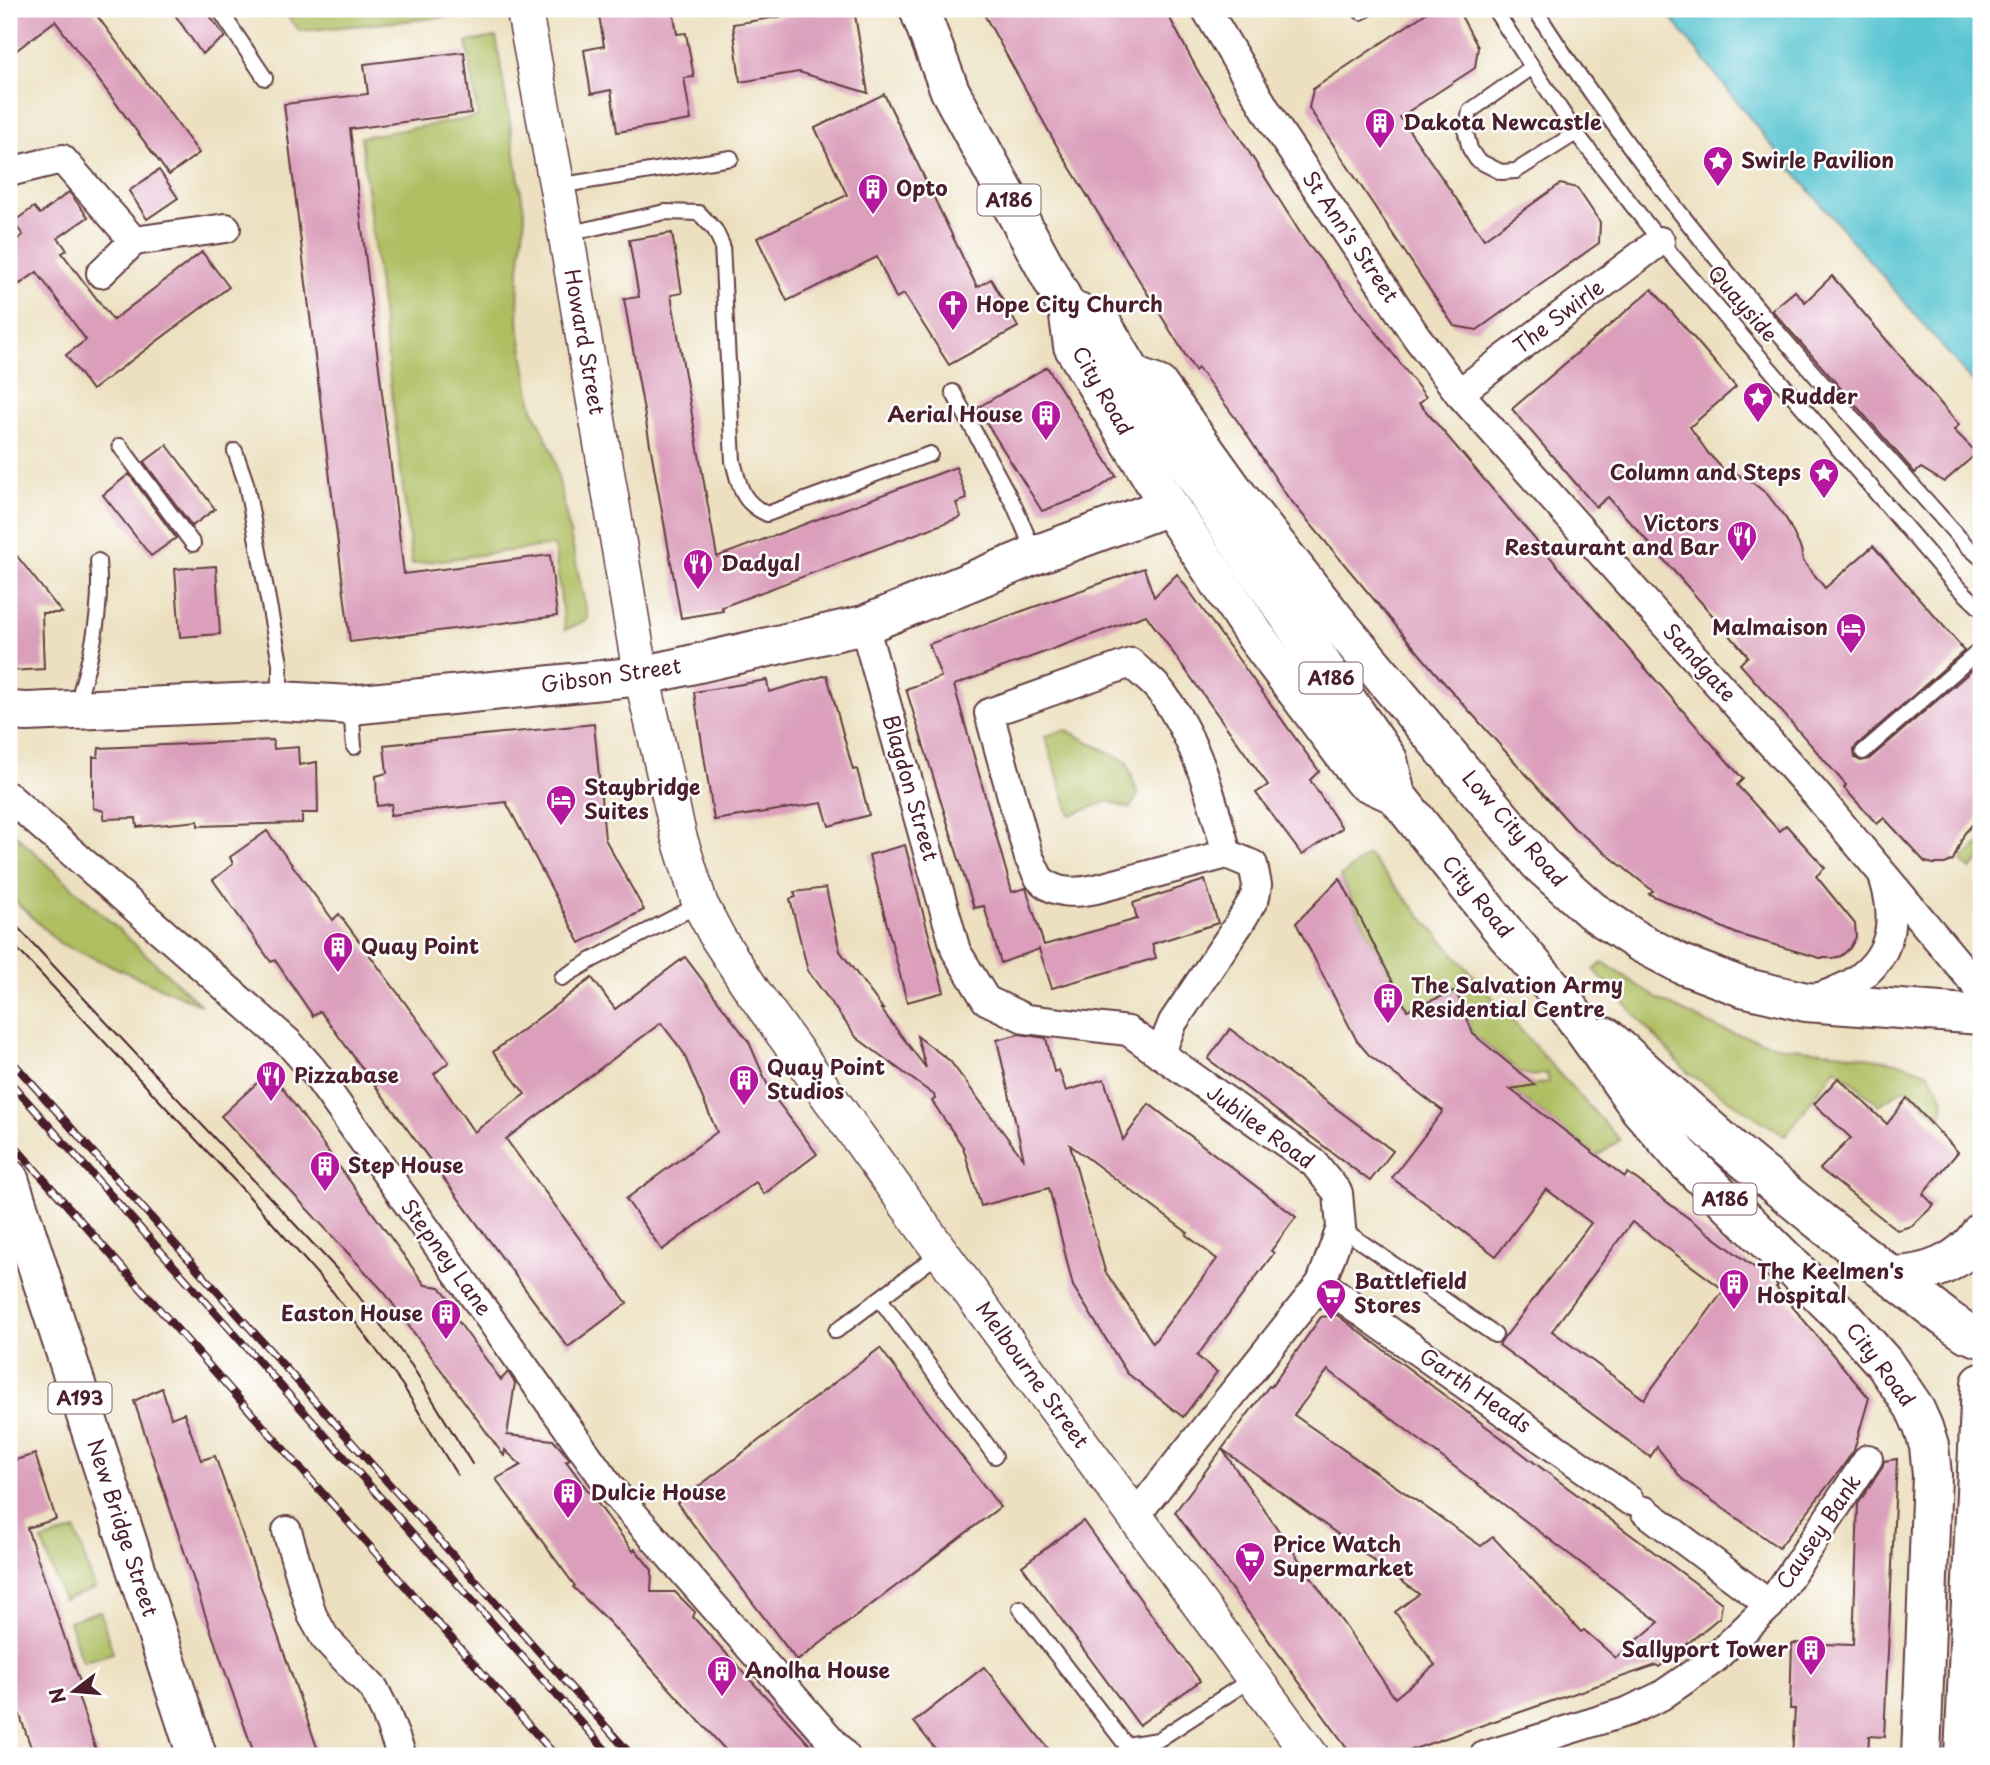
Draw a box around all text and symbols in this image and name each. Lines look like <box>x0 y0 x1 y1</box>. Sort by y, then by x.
place label: Dakota Newcastle <box>1403 105 1602 137</box>
building icon: Dakota Newcastle <box>1363 106 1397 150</box>
place label: Swirle Pavilion <box>1741 143 1894 175</box>
place icon: Swirle Pavilion <box>1701 144 1735 188</box>
street label: St Ann's Street <box>1296 164 1408 308</box>
place label: Opto <box>896 171 948 203</box>
building icon: Opto <box>856 172 890 216</box>
road number: A186 <box>978 184 1040 216</box>
street label: Quayside <box>1701 257 1786 348</box>
street label: Howard Street <box>557 266 615 417</box>
street label: The Swirle <box>1505 270 1610 360</box>
place label: Hope City Church <box>976 287 1163 319</box>
church icon: Hope City Church <box>936 288 970 332</box>
street label: City Road <box>1065 339 1142 441</box>
place label: Rudder <box>1781 379 1858 411</box>
place icon: Rudder <box>1741 380 1775 424</box>
place label: Aerial House <box>887 397 1023 429</box>
building icon: Aerial House <box>1029 398 1063 442</box>
place label: Column and Steps <box>1610 455 1801 487</box>
place icon: Column and Steps <box>1807 456 1841 500</box>
place label: Victors Restaurant and Bar <box>1505 506 1719 562</box>
restaurant icon: Victors Restaurant and Bar <box>1725 519 1759 563</box>
place label: Dadyal <box>721 546 800 578</box>
restaurant icon: Dadyal <box>681 547 715 591</box>
place label: Malmaison <box>1712 610 1828 642</box>
hotel icon: Malmaison <box>1834 611 1868 655</box>
street label: Sandgate <box>1656 615 1745 708</box>
street label: Gibson Street <box>538 648 683 700</box>
road number: A186 <box>1300 663 1362 694</box>
street label: Blagdon Street <box>876 711 948 864</box>
street label: Low City Road <box>1456 762 1575 893</box>
place label: Staybridge Suites <box>584 770 701 826</box>
hotel icon: Staybridge Suites <box>544 783 578 827</box>
street label: City Road <box>1435 847 1522 944</box>
place label: Quay Point <box>361 929 479 961</box>
building icon: Quay Point <box>321 930 355 974</box>
place label: The Salvation Army Residential Centre <box>1411 968 1623 1024</box>
building icon: The Salvation Army Residential Centre <box>1371 981 1405 1025</box>
place label: Quay Point Studios <box>767 1050 885 1106</box>
place label: Pizzabase <box>294 1058 399 1090</box>
restaurant icon: Pizzabase <box>254 1059 288 1103</box>
building icon: Quay Point Studios <box>727 1063 761 1107</box>
street label: Jubilee Road <box>1201 1075 1322 1176</box>
place label: Step House <box>348 1148 464 1180</box>
building icon: Step House <box>308 1149 342 1193</box>
road number: A186 <box>1694 1184 1756 1214</box>
street label: Stepney Lane <box>394 1192 501 1322</box>
place label: The Keelmen's Hospital <box>1757 1254 1904 1310</box>
place label: Battlefield Stores <box>1354 1264 1467 1320</box>
building icon: The Keelmen's Hospital <box>1717 1267 1751 1311</box>
supermarket icon: Battlefield Stores <box>1314 1277 1348 1321</box>
street label: Melbourne Street <box>969 1294 1098 1454</box>
place label: Easton House <box>281 1296 423 1328</box>
building icon: Easton House <box>429 1297 463 1341</box>
street label: City Road <box>1839 1315 1924 1413</box>
street label: Garth Heads <box>1414 1339 1539 1440</box>
road number: A193 <box>48 1382 112 1414</box>
street label: New Bridge Street <box>80 1434 168 1620</box>
street label: Causey Bank <box>1767 1467 1868 1595</box>
place label: Dulcie House <box>591 1475 726 1507</box>
building icon: Dulcie House <box>551 1476 585 1520</box>
place label: Price Watch Supermarket <box>1273 1527 1414 1583</box>
supermarket icon: Price Watch Supermarket <box>1233 1540 1267 1584</box>
place label: Sallyport Tower <box>1622 1632 1788 1664</box>
building icon: Sallyport Tower <box>1794 1633 1828 1677</box>
place label: Anolha House <box>745 1653 890 1685</box>
building icon: Anolha House <box>705 1654 739 1698</box>
north arrow <box>38 1656 108 1726</box>
text: N <box>41 1685 72 1707</box>

